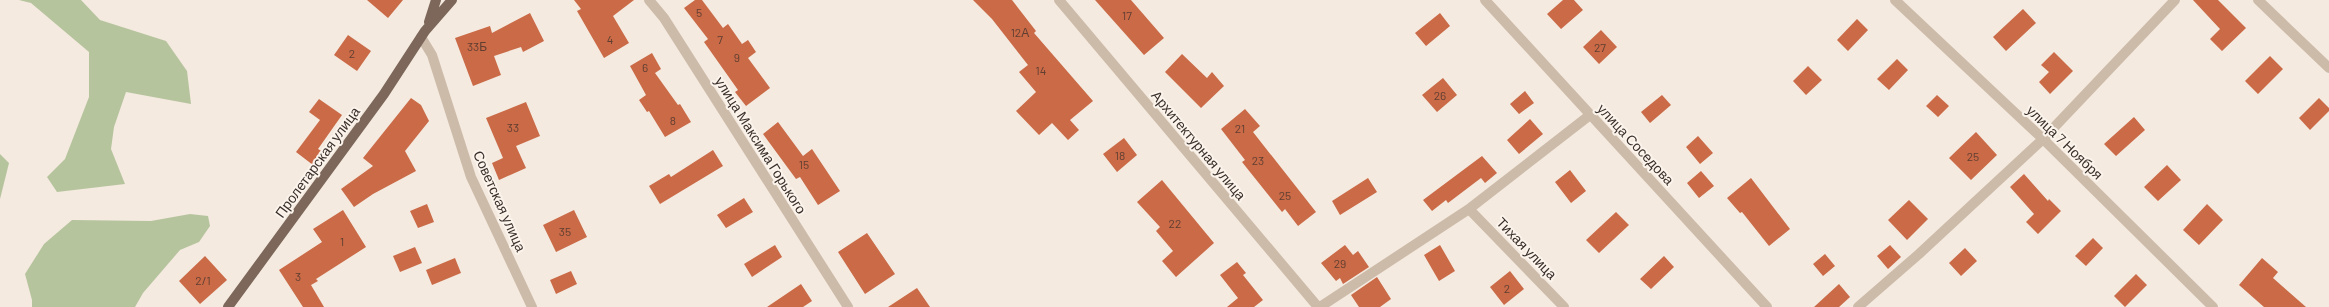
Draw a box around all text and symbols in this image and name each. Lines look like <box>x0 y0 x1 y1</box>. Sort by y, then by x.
house number: 5 <box>696 5 702 19</box>
house number: 17 <box>1122 8 1132 22</box>
house number: 12А <box>1011 25 1029 39</box>
house number: 4 <box>607 32 613 46</box>
house number: 7 <box>717 32 723 46</box>
house number: 33Б <box>467 39 487 53</box>
house number: 27 <box>1594 40 1606 54</box>
house number: 2 <box>349 46 355 60</box>
house number: 9 <box>734 50 740 64</box>
house number: 6 <box>642 60 648 74</box>
house number: 14 <box>1036 63 1046 77</box>
street label: улица Максима Горького <box>712 73 810 217</box>
street label: Архитектурная улица <box>1148 87 1250 203</box>
house number: 26 <box>1434 88 1446 102</box>
street label: улица Соседова <box>1594 100 1678 188</box>
street label: улица 7 Ноября <box>2023 101 2107 183</box>
street label: Пролетарская улица <box>271 103 363 221</box>
house number: 8 <box>670 113 676 127</box>
house number: 33 <box>507 120 519 134</box>
house number: 21 <box>1235 121 1245 135</box>
street label: Советская улица <box>470 148 530 254</box>
house number: 18 <box>1115 148 1125 162</box>
house number: 25 <box>1967 149 1979 163</box>
house number: 23 <box>1252 153 1264 167</box>
house number: 15 <box>799 157 809 171</box>
house number: 25 <box>1279 188 1291 202</box>
street label: Тихая улица <box>1493 214 1561 283</box>
house number: 22 <box>1169 216 1181 230</box>
house number: 35 <box>559 224 571 238</box>
house number: 1 <box>340 234 344 248</box>
house number: 29 <box>1334 256 1346 270</box>
house number: 3 <box>295 269 301 283</box>
house number: 2/1 <box>195 273 211 287</box>
house number: 2 <box>1504 281 1510 295</box>

